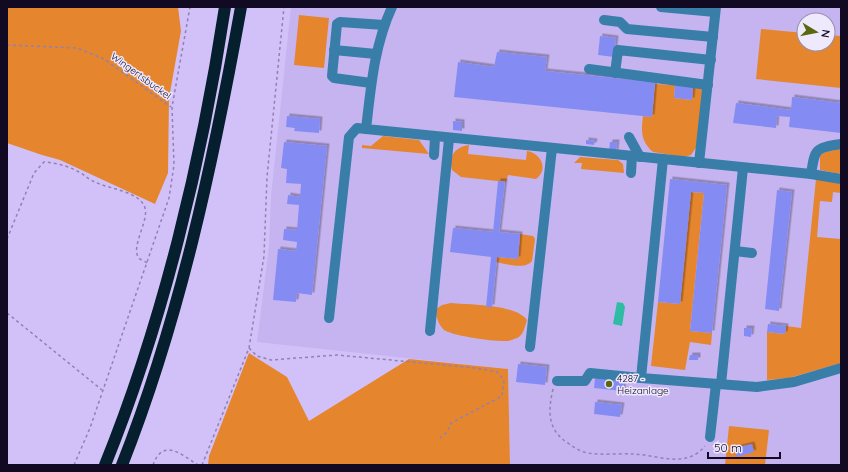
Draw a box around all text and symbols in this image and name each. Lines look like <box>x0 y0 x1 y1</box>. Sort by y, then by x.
north arrow <box>796 12 836 52</box>
text: N <box>818 29 833 39</box>
street label: Wingertsbuckel <box>108 50 174 102</box>
place label: 4287 - Heizanlage <box>617 372 669 397</box>
marker: 4287 - Heizanlage <box>604 379 614 389</box>
scale bar <box>708 434 780 460</box>
text: 50 m <box>714 440 742 455</box>

